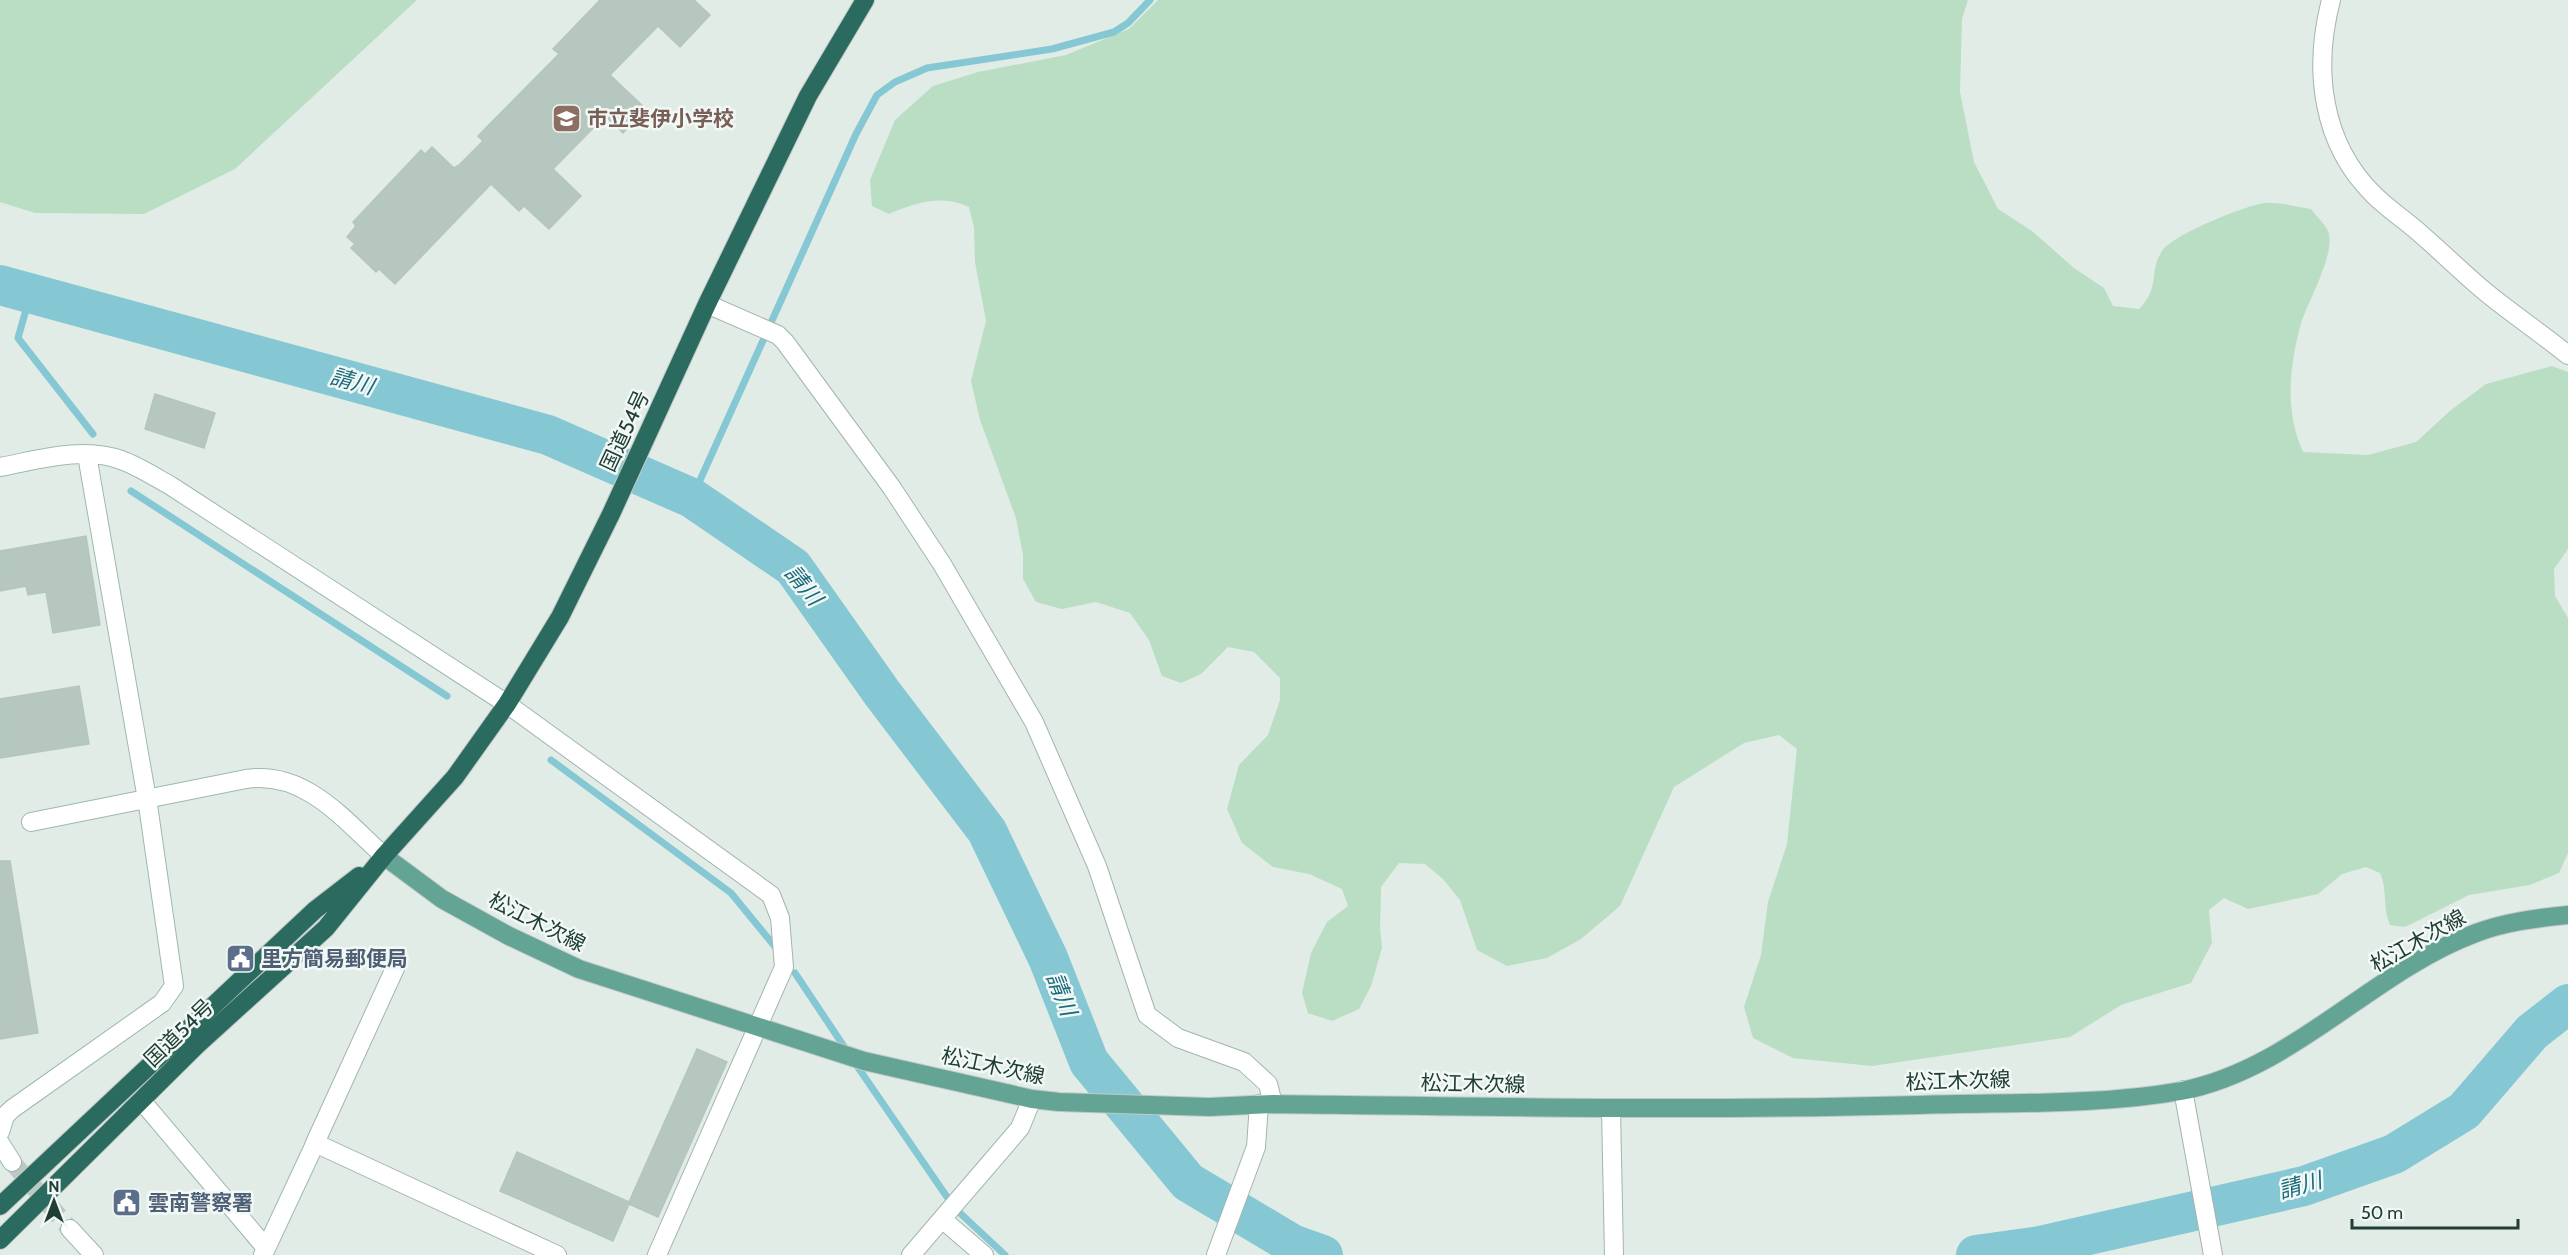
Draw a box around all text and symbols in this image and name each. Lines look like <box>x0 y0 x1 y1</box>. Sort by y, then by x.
school or university icon: 市立斐伊小学校 <box>550 103 582 135</box>
place label: 市立斐伊小学校 <box>587 106 734 131</box>
water label: 請川 <box>327 363 379 401</box>
street label: 国道54号 <box>595 386 654 475</box>
water label: 請川 <box>779 560 829 612</box>
street label: 松江木次線 <box>485 887 590 957</box>
street label: 松江木次線 <box>2366 904 2470 977</box>
public building icon: 里方簡易郵便局 <box>224 943 256 975</box>
place label: 里方簡易郵便局 <box>261 946 408 971</box>
water label: 請川 <box>1041 969 1083 1021</box>
street label: 国道54号 <box>139 994 218 1072</box>
street label: 松江木次線 <box>939 1042 1047 1089</box>
street label: 松江木次線 <box>1905 1066 2011 1095</box>
street label: 松江木次線 <box>1420 1070 1526 1097</box>
water label: 請川 <box>2275 1166 2327 1205</box>
north arrow <box>24 1171 84 1231</box>
text: N <box>48 1177 60 1196</box>
public building icon: 雲南警察署 <box>111 1187 143 1219</box>
place label: 雲南警察署 <box>148 1190 253 1215</box>
scale bar <box>2352 1192 2518 1230</box>
text: 50 m <box>2361 1202 2403 1224</box>

